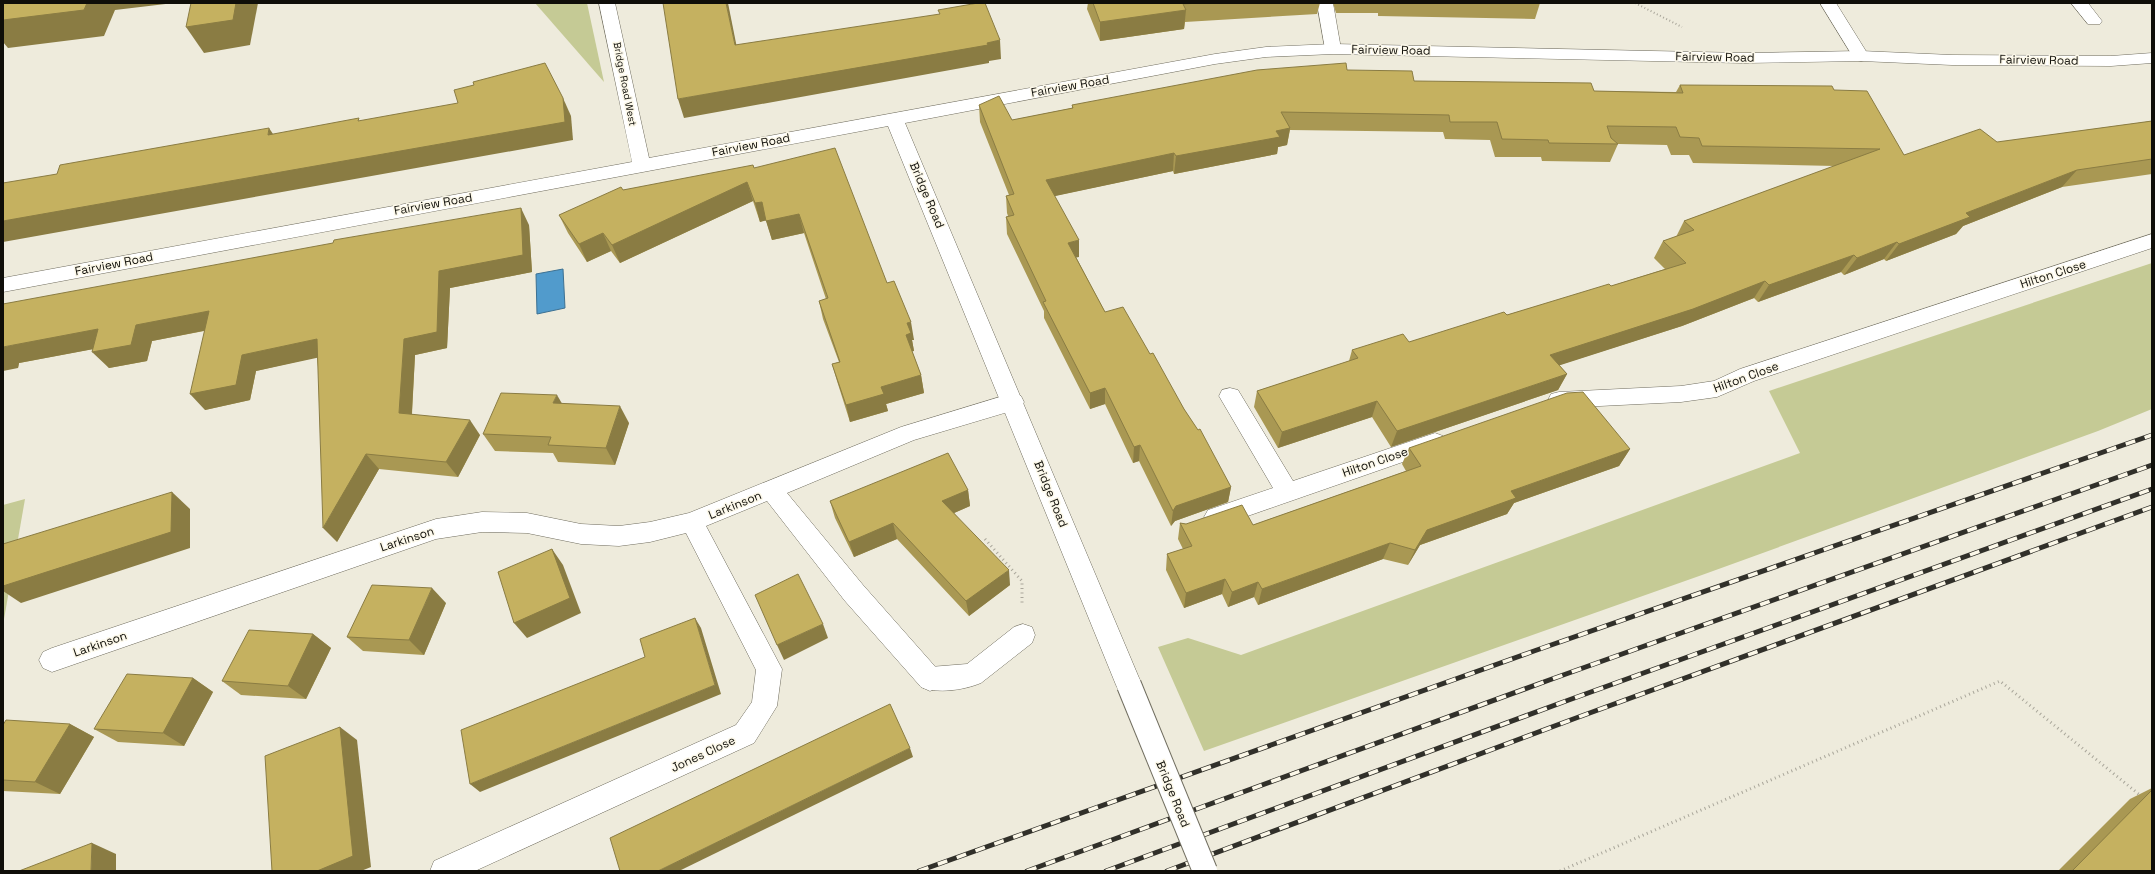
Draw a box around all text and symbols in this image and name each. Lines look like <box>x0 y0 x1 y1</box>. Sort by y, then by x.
street label: Bridge Road West <box>610 41 640 128</box>
street label: Fairview Road <box>1351 41 1431 59</box>
street label: Fairview Road <box>1675 48 1755 66</box>
street label: Fairview Road <box>1999 51 2079 69</box>
street label: Fairview Road <box>1030 71 1110 101</box>
street label: Fairview Road <box>711 130 791 160</box>
street label: Bridge Road <box>906 159 948 231</box>
street label: Fairview Road <box>393 189 473 219</box>
street label: Fairview Road <box>74 249 154 279</box>
street label: Hilton Close <box>2018 256 2088 292</box>
street label: Hilton Close <box>1711 358 1781 396</box>
street label: Hilton Close <box>1340 443 1410 481</box>
street label: Bridge Road <box>1030 458 1072 530</box>
street label: Larkinson <box>706 487 764 523</box>
street label: Larkinson <box>378 523 436 555</box>
street label: Larkinson <box>71 627 129 661</box>
street label: Jones Close <box>668 732 738 776</box>
street label: Bridge Road <box>1152 758 1194 830</box>

